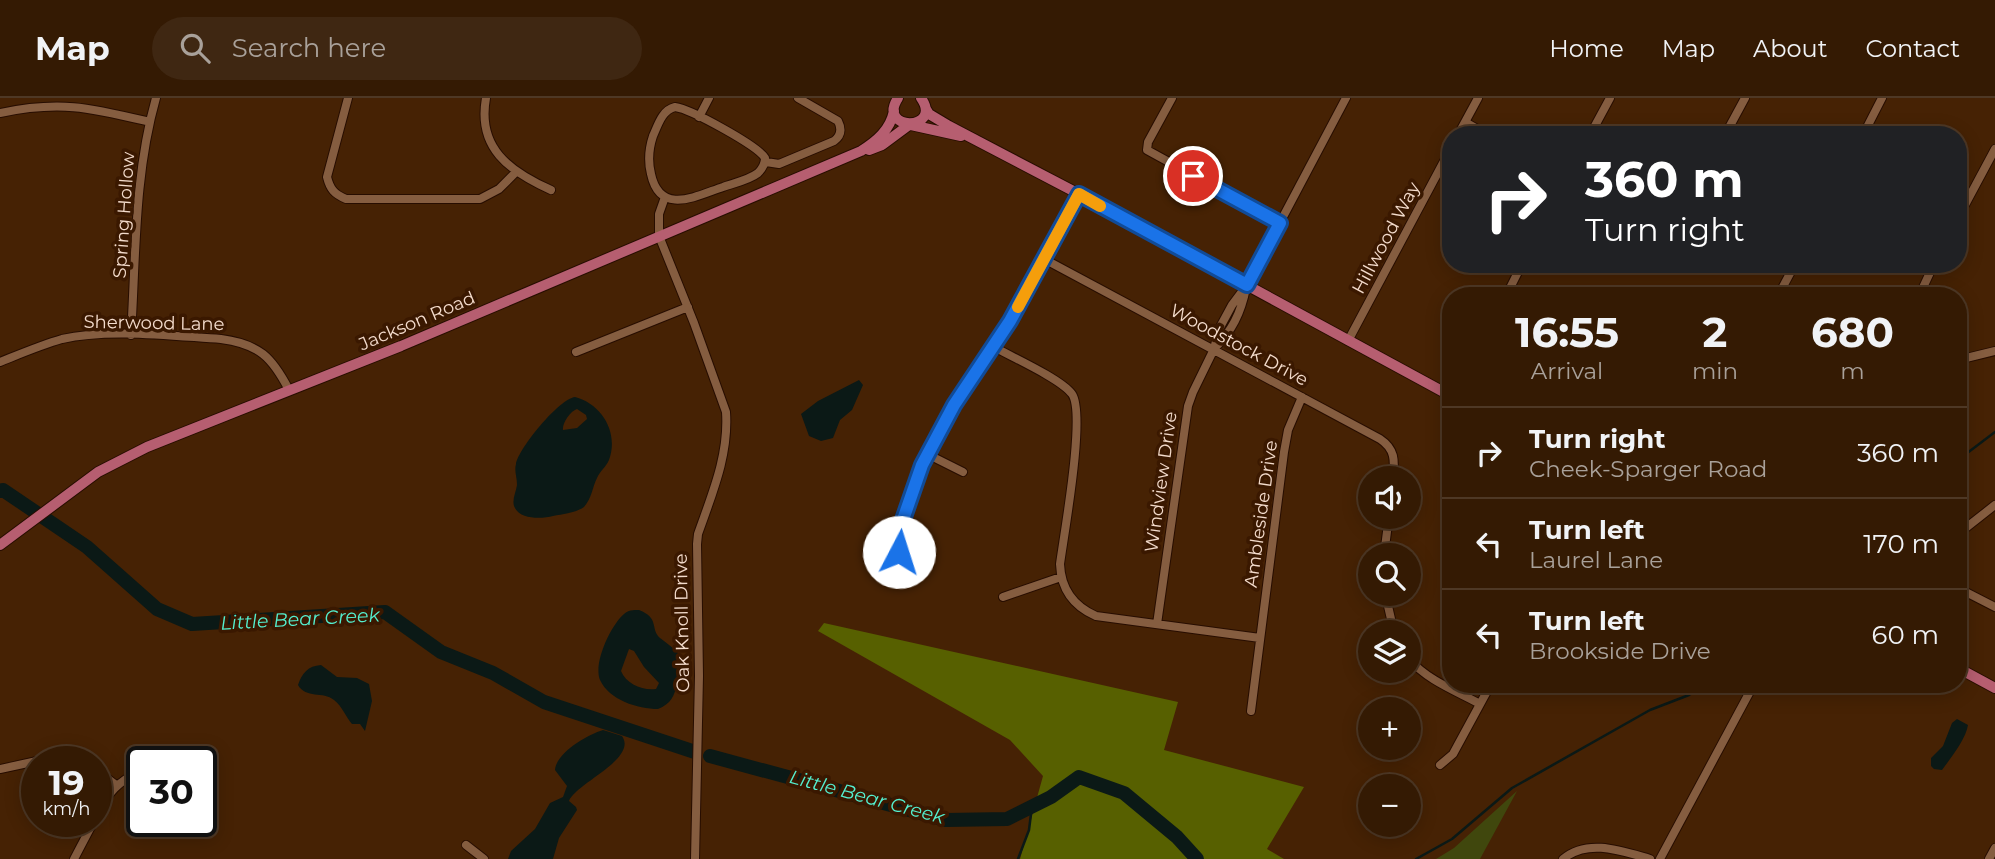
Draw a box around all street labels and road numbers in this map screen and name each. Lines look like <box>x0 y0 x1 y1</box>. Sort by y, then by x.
street label: Spring Hollow <box>109 151 139 279</box>
street label: Hillwood Way <box>1347 178 1425 298</box>
street label: Jackson Road <box>355 287 478 356</box>
street label: Woodstock Drive <box>1166 299 1312 391</box>
street label: Sherwood Lane <box>83 311 225 335</box>
street label: Windview Drive <box>1140 410 1182 554</box>
street label: Ambleside Drive <box>1240 439 1282 589</box>
street label: Oak Knoll Drive <box>670 553 694 693</box>

